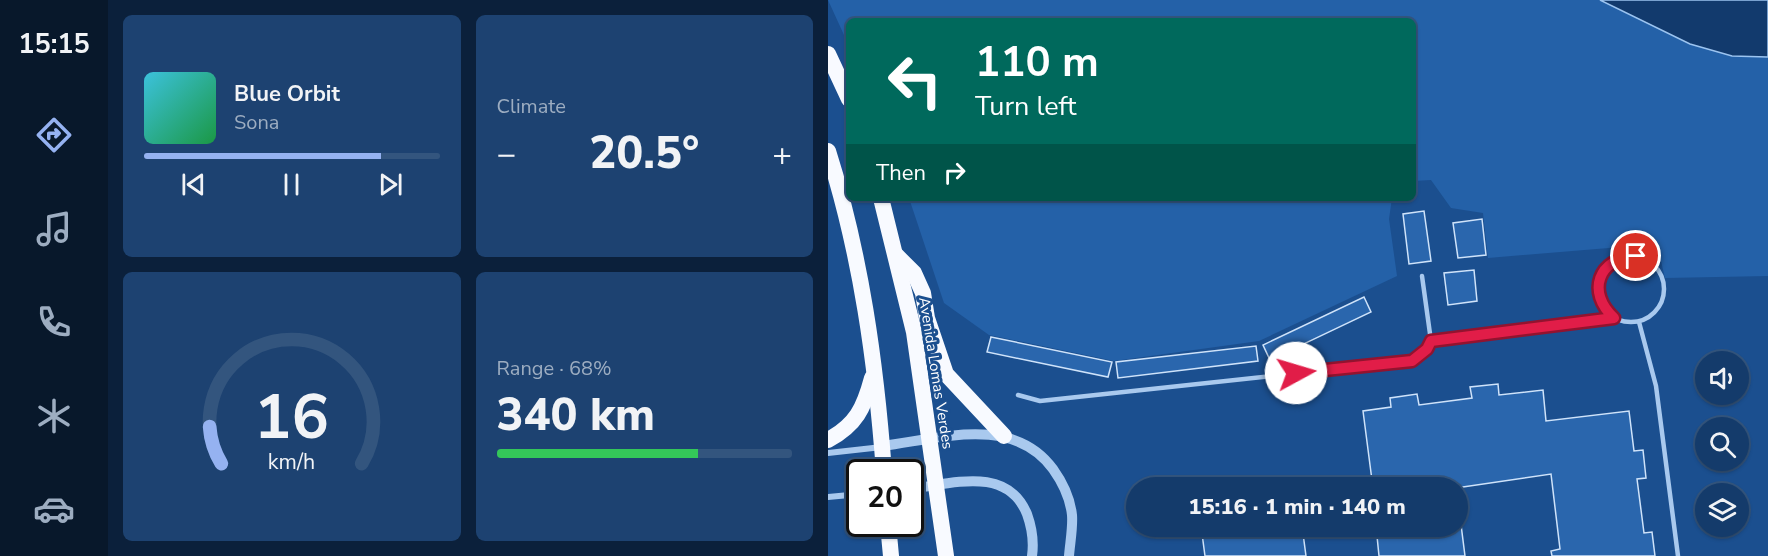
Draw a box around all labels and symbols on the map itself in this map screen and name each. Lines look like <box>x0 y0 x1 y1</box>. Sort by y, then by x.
pin <box>1610 230 1661 281</box>
street label: Avenida Lomas Verdes <box>914 296 958 450</box>
position arrow <box>1264 341 1328 405</box>
speed limit sign: 20 <box>846 459 924 537</box>

